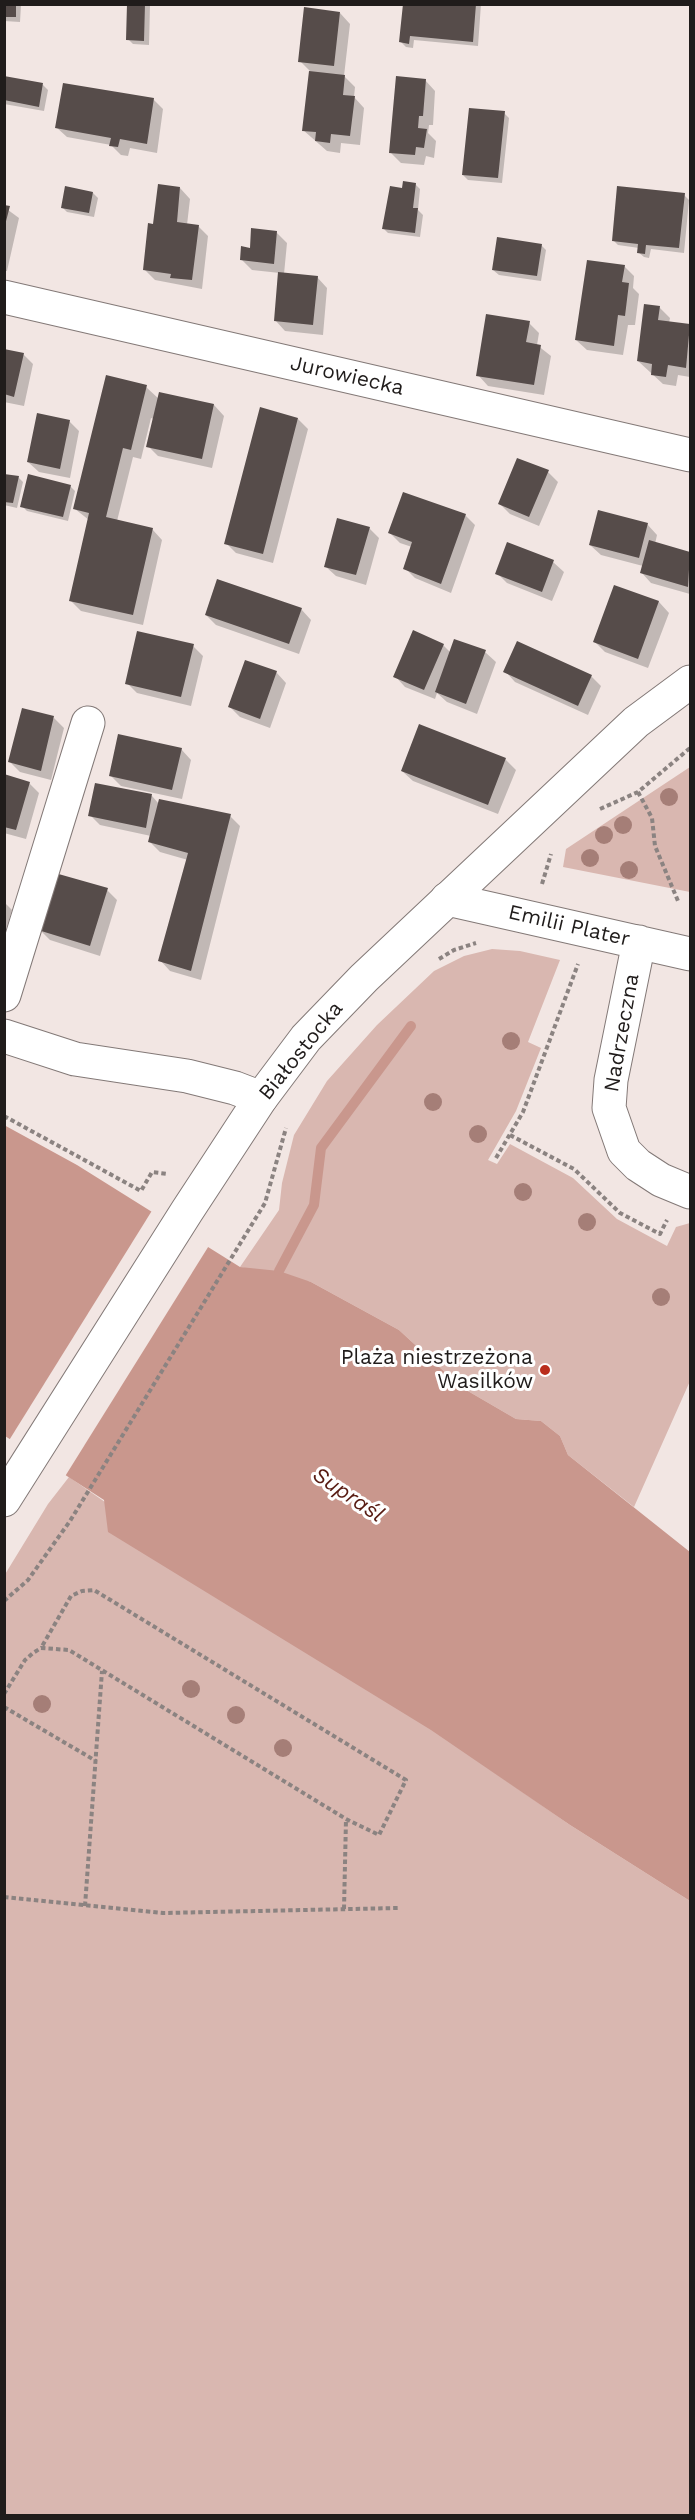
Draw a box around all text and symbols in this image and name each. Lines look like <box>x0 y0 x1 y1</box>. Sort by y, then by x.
street label: Jurowiecka <box>288 351 406 401</box>
street label: Emilii Plater <box>506 900 632 952</box>
street label: Nadrzeczna <box>599 972 645 1094</box>
street label: Białostocka <box>254 997 348 1105</box>
place label: Plaża niestrzeżona Wasilków <box>341 1345 533 1395</box>
marker: Plaża niestrzeżona Wasilków <box>538 1363 552 1377</box>
water label: Supraśl <box>307 1462 389 1528</box>

